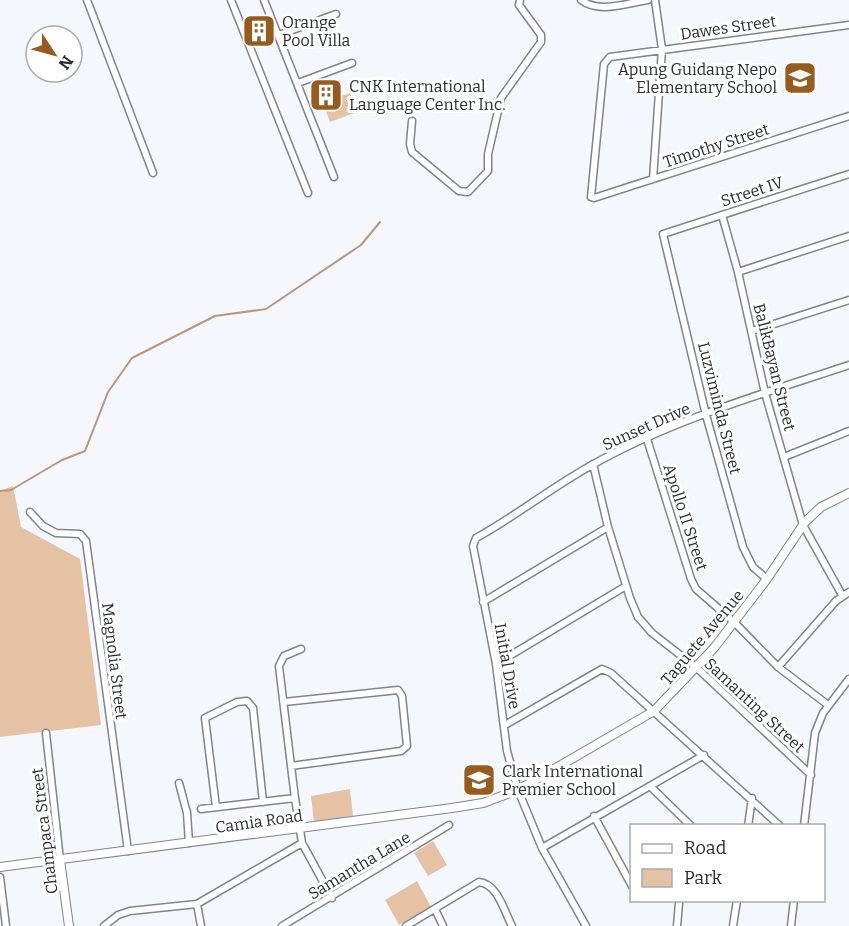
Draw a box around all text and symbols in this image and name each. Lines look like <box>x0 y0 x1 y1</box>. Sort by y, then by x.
street label: Dawes Street <box>679 11 778 44</box>
building icon: Orange Pool Villa <box>241 13 277 49</box>
place label: Orange Pool Villa <box>282 13 351 50</box>
north arrow <box>24 24 84 84</box>
text: N <box>54 52 77 73</box>
place label: Apung Guidang Nepo Elementary School <box>618 60 777 97</box>
school or university icon: Apung Guidang Nepo Elementary School <box>782 60 818 96</box>
building icon: CNK International Language Center Inc. <box>308 77 344 113</box>
place label: CNK International Language Center Inc. <box>349 77 506 114</box>
street label: Timothy Street <box>661 119 772 172</box>
street label: Street IV <box>718 172 787 211</box>
street label: BalikBayan Street <box>749 301 800 433</box>
street label: Luzviminda Street <box>694 340 745 476</box>
street label: Sunset Drive <box>599 399 693 454</box>
street label: Apollo II Street <box>659 461 712 573</box>
street label: Taguete Avenue <box>657 586 748 689</box>
street label: Magnolia Street <box>98 602 131 721</box>
street label: Initial Drive <box>491 622 524 711</box>
street label: Samanting Street <box>701 654 809 757</box>
school or university icon: Clark International Premier School <box>461 762 497 798</box>
place label: Clark International Premier School <box>502 762 644 799</box>
street label: Champaca Street <box>27 766 62 895</box>
street label: Camia Road <box>214 806 305 837</box>
legend <box>630 824 825 902</box>
street label: Samantha Lane <box>305 827 414 903</box>
text: Road <box>684 837 727 859</box>
text: Park <box>684 867 723 889</box>

